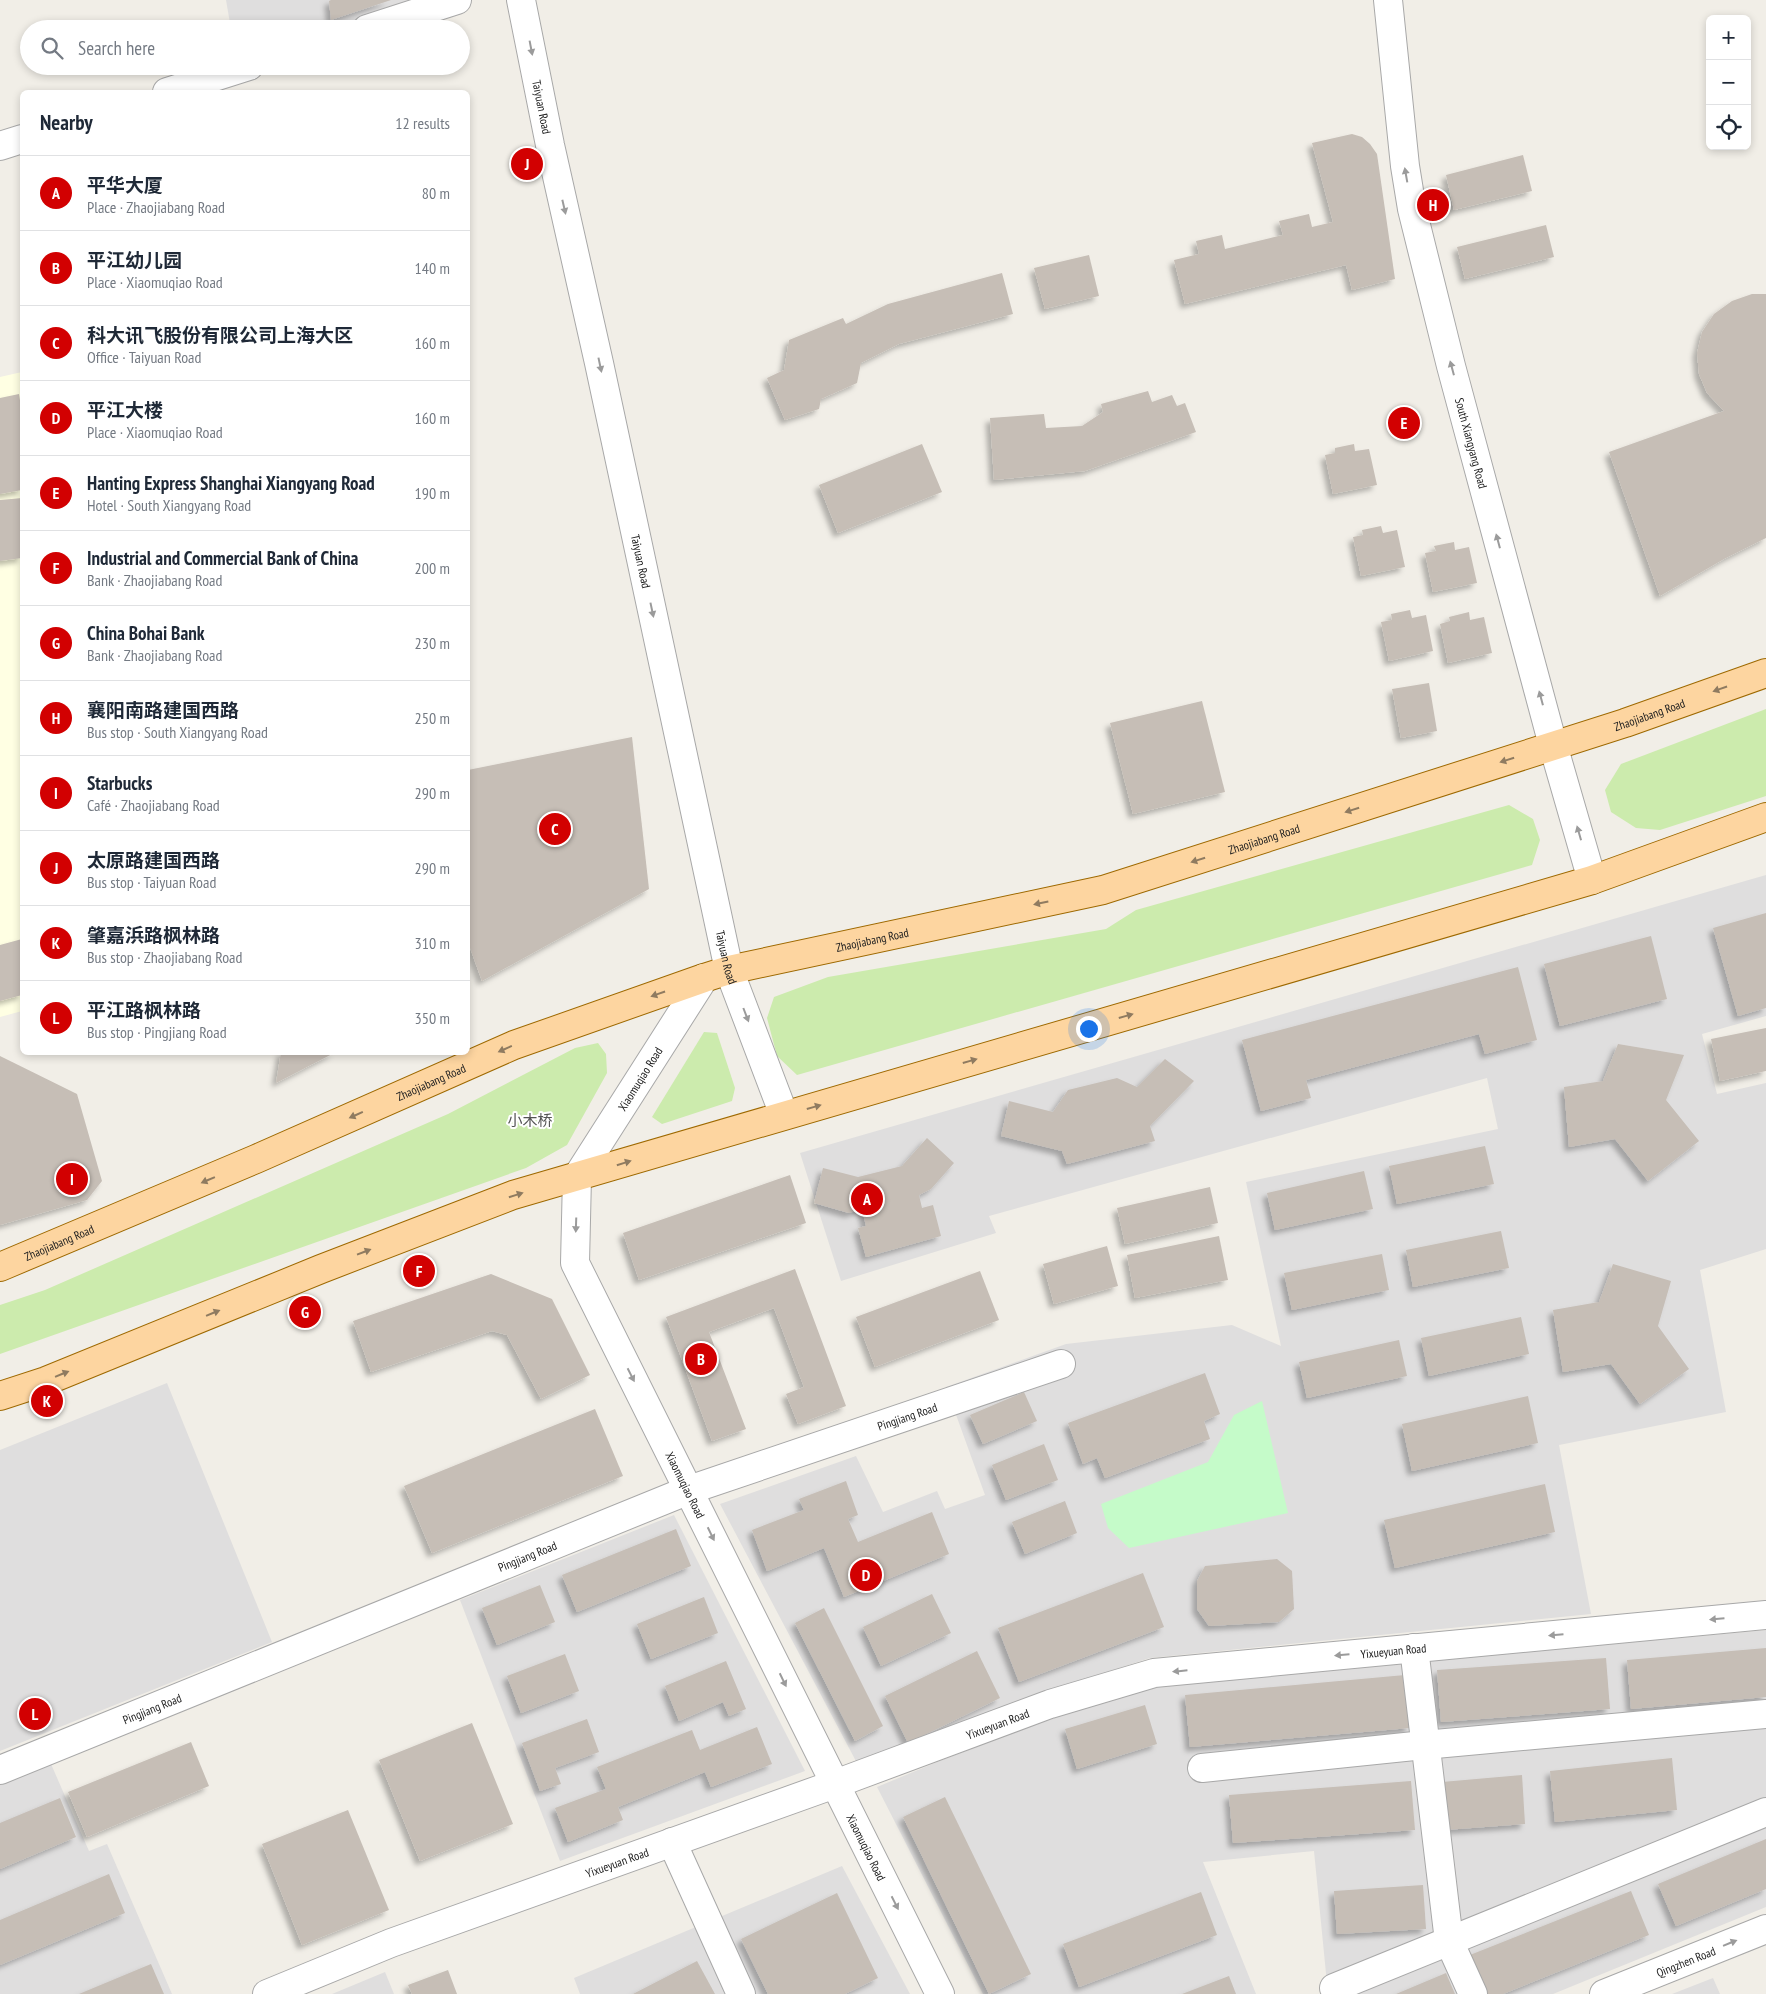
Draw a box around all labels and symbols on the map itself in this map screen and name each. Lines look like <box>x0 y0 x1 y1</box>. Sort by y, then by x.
one-way arrow <box>527 40 535 56</box>
street label: Taiyuan Road <box>530 79 555 135</box>
pin: J <box>511 145 543 183</box>
one-way arrow <box>1402 167 1410 183</box>
pin: H <box>1417 186 1449 224</box>
one-way arrow <box>560 199 568 214</box>
one-way arrow <box>596 358 604 373</box>
one-way arrow <box>1448 360 1456 375</box>
street label: South Xiangyang Road <box>1452 396 1491 490</box>
pin: E <box>1388 404 1420 442</box>
street label: Taiyuan Road <box>628 533 655 589</box>
one-way arrow <box>1494 534 1502 549</box>
one-way arrow <box>648 602 656 617</box>
one-way arrow <box>1712 685 1727 693</box>
one-way arrow <box>1536 691 1544 706</box>
street label: Zhaojiabang Road <box>1612 695 1687 734</box>
one-way arrow <box>1499 757 1514 765</box>
one-way arrow <box>1345 807 1360 814</box>
pin: C <box>539 810 571 848</box>
street label: Zhaojiabang Road <box>1226 820 1301 857</box>
one-way arrow <box>1574 826 1582 841</box>
one-way arrow <box>1190 856 1205 864</box>
one-way arrow <box>1034 899 1049 907</box>
street label: Zhaojiabang Road <box>834 924 910 954</box>
street label: Taiyuan Road <box>713 929 741 986</box>
one-way arrow <box>650 990 665 998</box>
one-way arrow <box>743 1008 750 1023</box>
one-way arrow <box>1118 1012 1133 1020</box>
your location <box>1076 1016 1102 1042</box>
street label: Xiaomuqiao Road <box>614 1044 666 1114</box>
one-way arrow <box>498 1045 512 1053</box>
one-way arrow <box>962 1057 977 1065</box>
street label: Zhaojiabang Road <box>394 1060 468 1104</box>
one-way arrow <box>806 1102 821 1110</box>
one-way arrow <box>349 1111 363 1119</box>
district label: 小木桥 <box>507 1111 553 1130</box>
one-way arrow <box>617 1158 632 1166</box>
pin: I <box>56 1160 88 1198</box>
one-way arrow <box>200 1176 215 1184</box>
pin: A <box>851 1180 883 1218</box>
one-way arrow <box>509 1191 524 1199</box>
one-way arrow <box>572 1218 580 1234</box>
street label: Zhaojiabang Road <box>22 1221 96 1263</box>
one-way arrow <box>357 1248 371 1256</box>
pin: F <box>403 1252 435 1290</box>
pin: G <box>289 1293 321 1331</box>
one-way arrow <box>206 1308 220 1316</box>
pin: B <box>685 1340 717 1378</box>
one-way arrow <box>627 1367 635 1382</box>
one-way arrow <box>55 1370 70 1378</box>
pin: K <box>31 1382 63 1420</box>
street label: Pingjiang Road <box>875 1399 939 1433</box>
street label: Xiaomuqiao Road <box>663 1449 709 1521</box>
one-way arrow <box>707 1527 715 1541</box>
street label: Pingjiang Road <box>496 1537 559 1574</box>
pin: D <box>850 1556 882 1594</box>
one-way arrow <box>1709 1616 1725 1624</box>
one-way arrow <box>1547 1631 1563 1639</box>
street label: Yixueyuan Road <box>1360 1640 1427 1661</box>
one-way arrow <box>1333 1651 1349 1659</box>
one-way arrow <box>1172 1667 1188 1675</box>
one-way arrow <box>779 1673 787 1687</box>
street label: Pingjiang Road <box>120 1690 183 1727</box>
pin: L <box>19 1695 51 1733</box>
street label: Yixueyuan Road <box>964 1705 1031 1742</box>
street label: Xiaomuqiao Road <box>844 1811 890 1883</box>
street label: Yixueyuan Road <box>583 1844 650 1880</box>
one-way arrow <box>890 1896 899 1911</box>
one-way arrow <box>1723 1939 1738 1946</box>
street label: Qingzhen Road <box>1654 1943 1718 1980</box>

